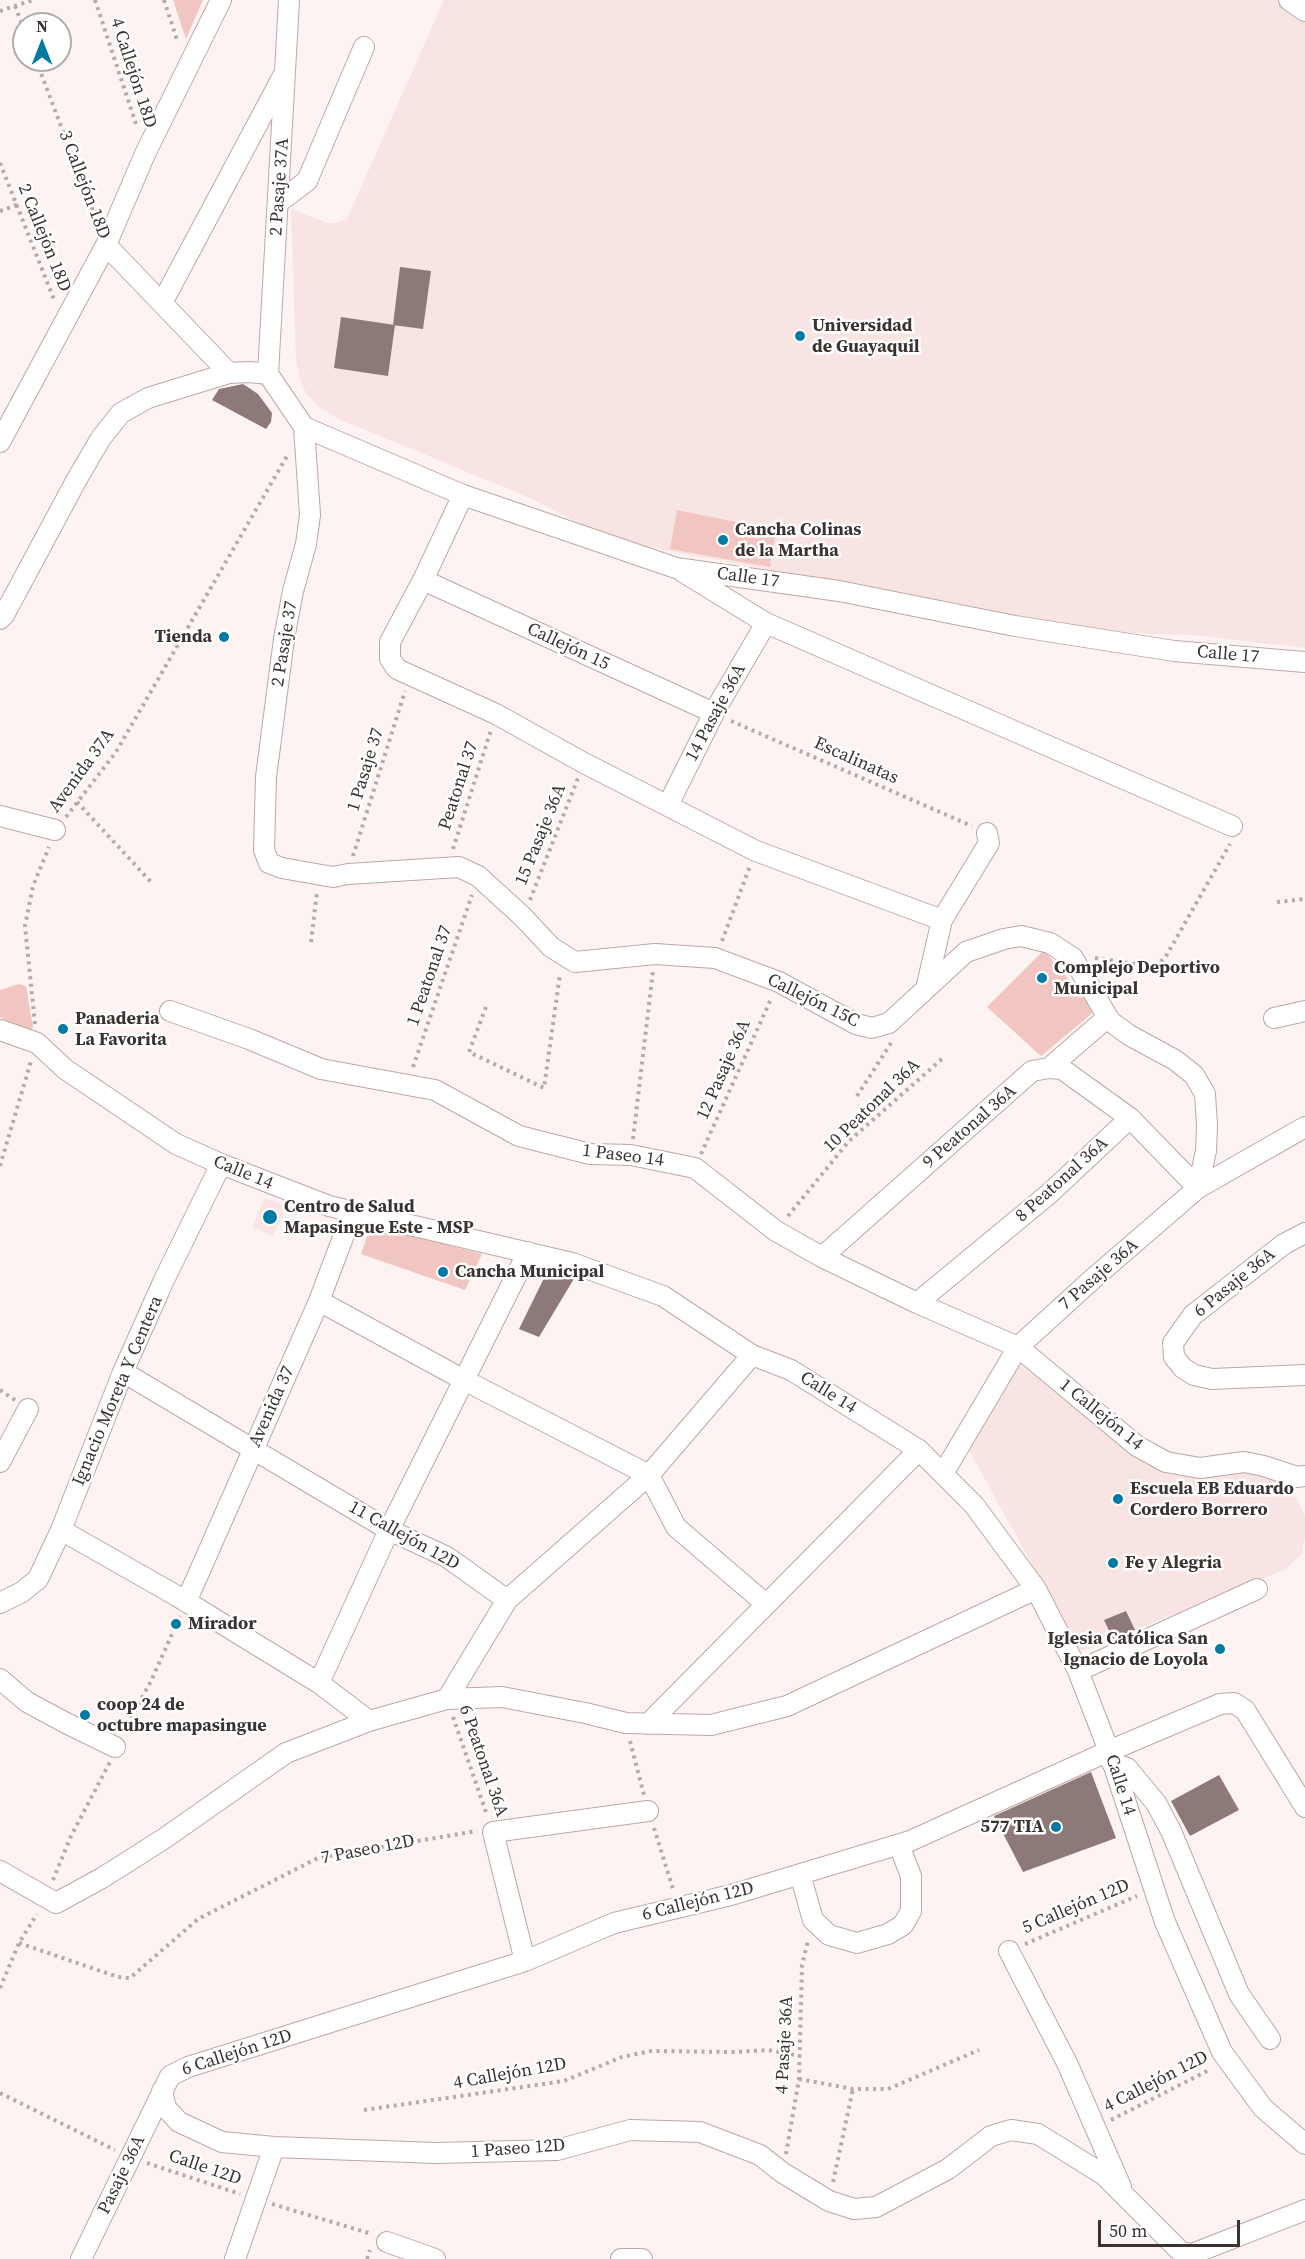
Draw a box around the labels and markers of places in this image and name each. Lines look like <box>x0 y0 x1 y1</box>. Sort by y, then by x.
place label: Universidad de Guayaquil <box>812 315 920 358</box>
marker: Universidad de Guayaquil <box>793 329 807 343</box>
place label: Cancha Colinas de la Martha <box>735 519 862 562</box>
marker: Cancha Colinas de la Martha <box>716 533 730 547</box>
place label: Tienda <box>155 626 212 648</box>
marker: Tienda <box>217 630 231 644</box>
place label: Complejo Deportivo Municipal <box>1054 957 1220 1000</box>
marker: Complejo Deportivo Municipal <box>1035 971 1049 985</box>
place label: Panaderia La Favorita <box>75 1008 167 1050</box>
marker: Panaderia La Favorita <box>56 1022 70 1036</box>
place label: Centro de Salud Mapasingue Este - MSP <box>284 1196 473 1238</box>
marker: Centro de Salud Mapasingue Este - MSP <box>261 1208 279 1226</box>
place label: Cancha Municipal <box>455 1261 604 1283</box>
marker: Cancha Municipal <box>436 1265 450 1279</box>
place label: Escuela EB Eduardo Cordero Borrero <box>1130 1478 1294 1520</box>
marker: Escuela EB Eduardo Cordero Borrero <box>1111 1492 1125 1506</box>
place label: Fe y Alegria <box>1125 1552 1222 1574</box>
marker: Fe y Alegria <box>1106 1556 1120 1570</box>
place label: Mirador <box>188 1613 257 1635</box>
marker: Mirador <box>169 1617 183 1631</box>
place label: Iglesia Católica San Ignacio de Loyola <box>1047 1628 1208 1670</box>
marker: Iglesia Católica San Ignacio de Loyola <box>1213 1642 1227 1656</box>
place label: coop 24 de octubre mapasingue <box>97 1694 267 1736</box>
marker: coop 24 de octubre mapasingue <box>78 1708 92 1722</box>
place label: 577 TIA <box>980 1816 1044 1838</box>
marker: 577 TIA <box>1049 1820 1063 1834</box>

